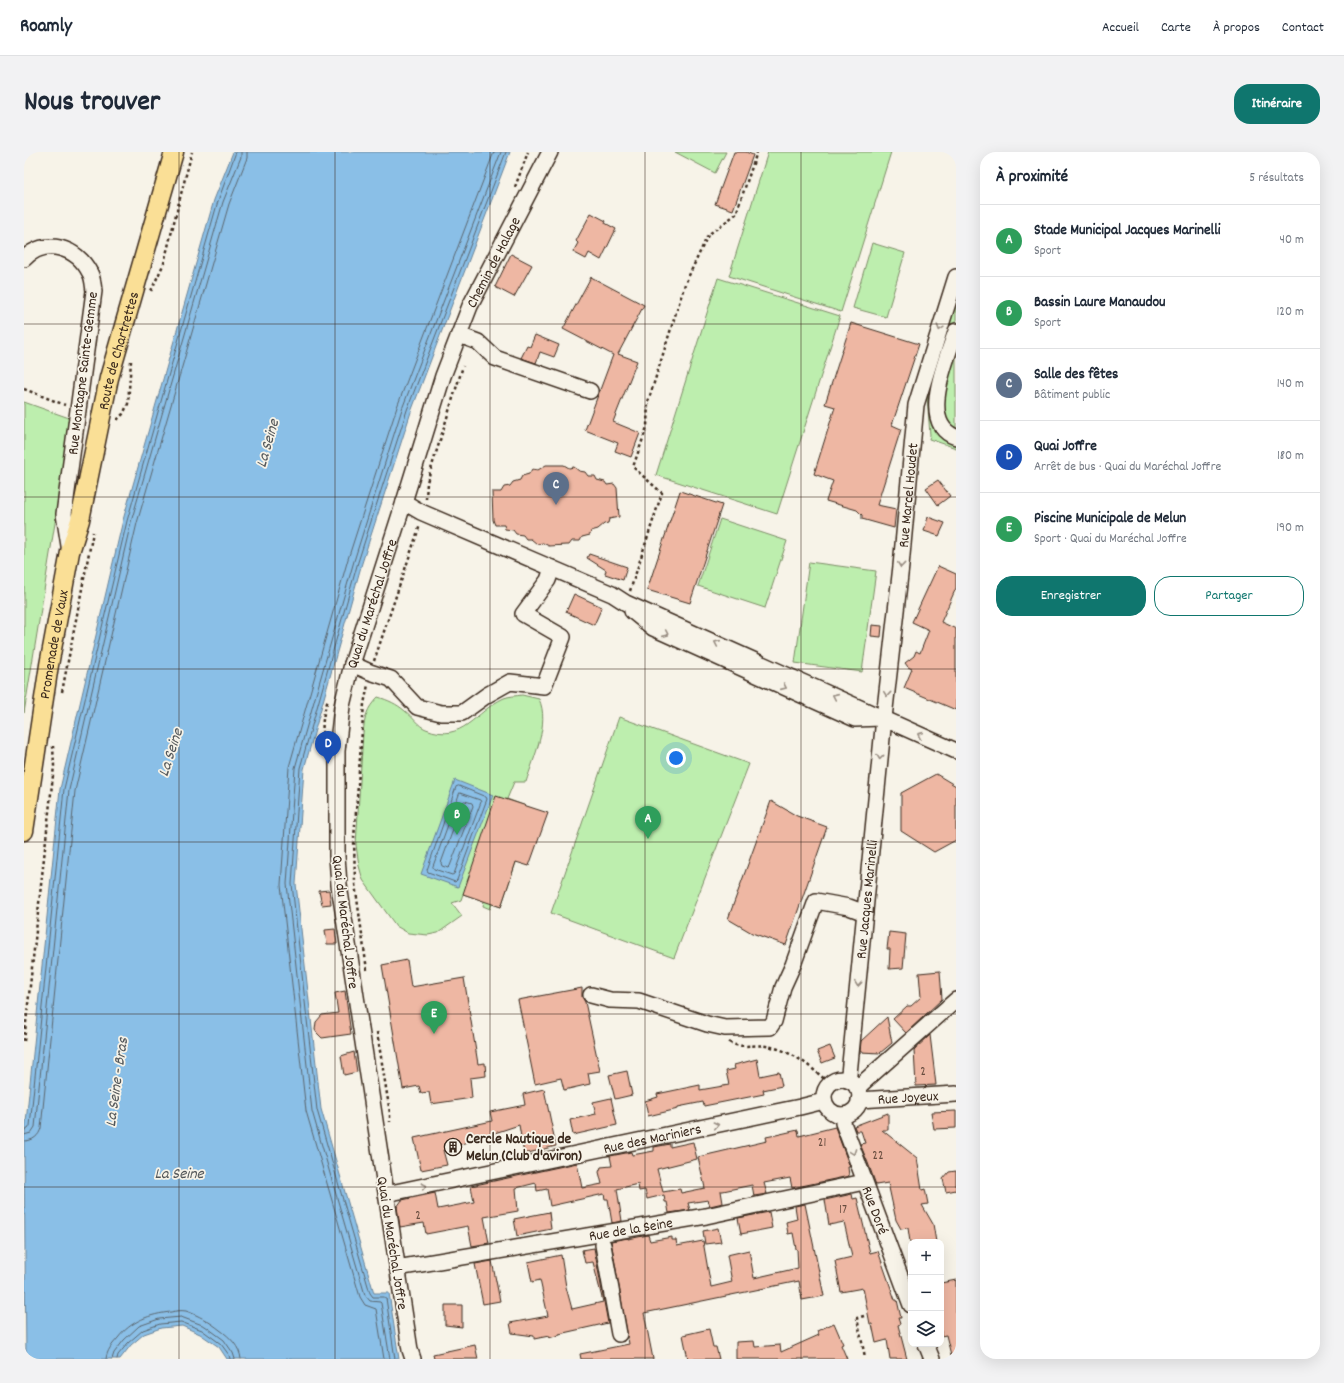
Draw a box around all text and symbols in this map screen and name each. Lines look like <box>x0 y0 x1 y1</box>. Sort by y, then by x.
text: Roamly <box>20 14 72 41</box>
text: Accueil <box>1102 18 1139 38</box>
text: Carte <box>1161 18 1191 38</box>
text: À propos <box>1213 18 1260 38</box>
text: Contact <box>1282 18 1324 38</box>
text: Nous trouver <box>24 84 160 124</box>
button: Itinéraire <box>1234 84 1320 124</box>
text: À proximité <box>996 166 1068 190</box>
text: 5 résultats <box>1249 169 1304 188</box>
street label: Chemin de Halage <box>462 213 528 312</box>
text: Stade Municipal Jacques Marinelli <box>1034 220 1220 242</box>
text: A <box>1005 231 1013 250</box>
text: 40 m <box>1280 231 1304 250</box>
text: Sport <box>1034 242 1061 261</box>
street label: Route de Chartrettes <box>94 289 146 412</box>
street label: Rue Montagne Sainte-Gemme <box>63 290 105 456</box>
text: Bassin Laure Manaudou <box>1034 292 1166 314</box>
text: B <box>1006 303 1012 322</box>
text: 120 m <box>1276 303 1304 322</box>
text: Sport <box>1034 314 1061 333</box>
one-way arrow <box>936 324 945 331</box>
text: Salle des fêtes <box>1034 364 1118 386</box>
text: C <box>1006 375 1012 394</box>
text: 140 m <box>1277 375 1304 394</box>
text: Bâtiment public <box>1034 386 1110 405</box>
water label: La Seine <box>251 416 286 470</box>
text: Quai Joffre <box>1034 436 1097 458</box>
street label: Rue Marcel Houdet <box>894 442 925 549</box>
text: D <box>1006 447 1012 466</box>
text: 180 m <box>1277 447 1304 466</box>
text: Arrêt de bus · Quai du Maréchal Joffre <box>1034 458 1221 477</box>
pin: C <box>543 472 569 505</box>
text: Piscine Municipale de Melun <box>1034 508 1186 530</box>
text: E <box>1006 519 1012 538</box>
text: 190 m <box>1276 519 1304 538</box>
text: Sport · Quai du Maréchal Joffre <box>1034 530 1187 549</box>
street label: Quai du Maréchal Joffre <box>342 536 405 672</box>
one-way arrow <box>897 562 906 568</box>
button: Enregistrer <box>996 576 1146 616</box>
button: Partager <box>1154 576 1304 616</box>
street label: Promenade de Vaux <box>35 588 76 701</box>
one-way arrow <box>661 629 669 637</box>
one-way arrow <box>713 640 720 648</box>
one-way arrow <box>780 682 788 690</box>
one-way arrow <box>882 691 891 697</box>
one-way arrow <box>832 693 839 701</box>
water label: La Seine <box>153 725 190 780</box>
pin: D <box>315 731 341 764</box>
one-way arrow <box>917 732 925 740</box>
your location <box>666 748 686 768</box>
one-way arrow <box>876 754 885 760</box>
pin: B <box>444 802 470 835</box>
pin: A <box>635 806 661 839</box>
street label: Rue Jacques Marinelli <box>851 839 885 960</box>
street label: Quai du Maréchal Joffre <box>325 854 363 991</box>
one-way arrow <box>853 981 862 987</box>
pin: E <box>421 1001 447 1034</box>
water label: La Seine - Bras <box>100 1035 135 1128</box>
house number: 2 <box>920 1063 926 1082</box>
street label: Rue Joyeux <box>877 1086 939 1112</box>
street label: Rue des Mariniers <box>602 1119 704 1161</box>
one-way arrow <box>713 1121 719 1129</box>
place label: Cercle Nautique de Melun (Club d'aviron) <box>466 1129 582 1168</box>
house number: 21 <box>818 1134 826 1153</box>
building icon: Cercle Nautique de Melun (Club d'aviron) <box>443 1137 463 1157</box>
house number: 22 <box>872 1147 884 1166</box>
one-way arrow <box>849 1149 857 1156</box>
water label: La Seine <box>154 1163 205 1186</box>
street label: Quai du Maréchal Joffre <box>370 1175 412 1312</box>
one-way arrow <box>421 1182 428 1190</box>
street label: Rue Doré <box>855 1183 893 1238</box>
house number: 17 <box>839 1201 847 1220</box>
house number: 2 <box>415 1207 421 1226</box>
street label: Rue de la Seine <box>588 1213 675 1249</box>
map controls <box>908 1239 944 1347</box>
button: + <box>908 1239 944 1275</box>
button: − <box>908 1275 944 1311</box>
button: layers <box>908 1311 944 1347</box>

